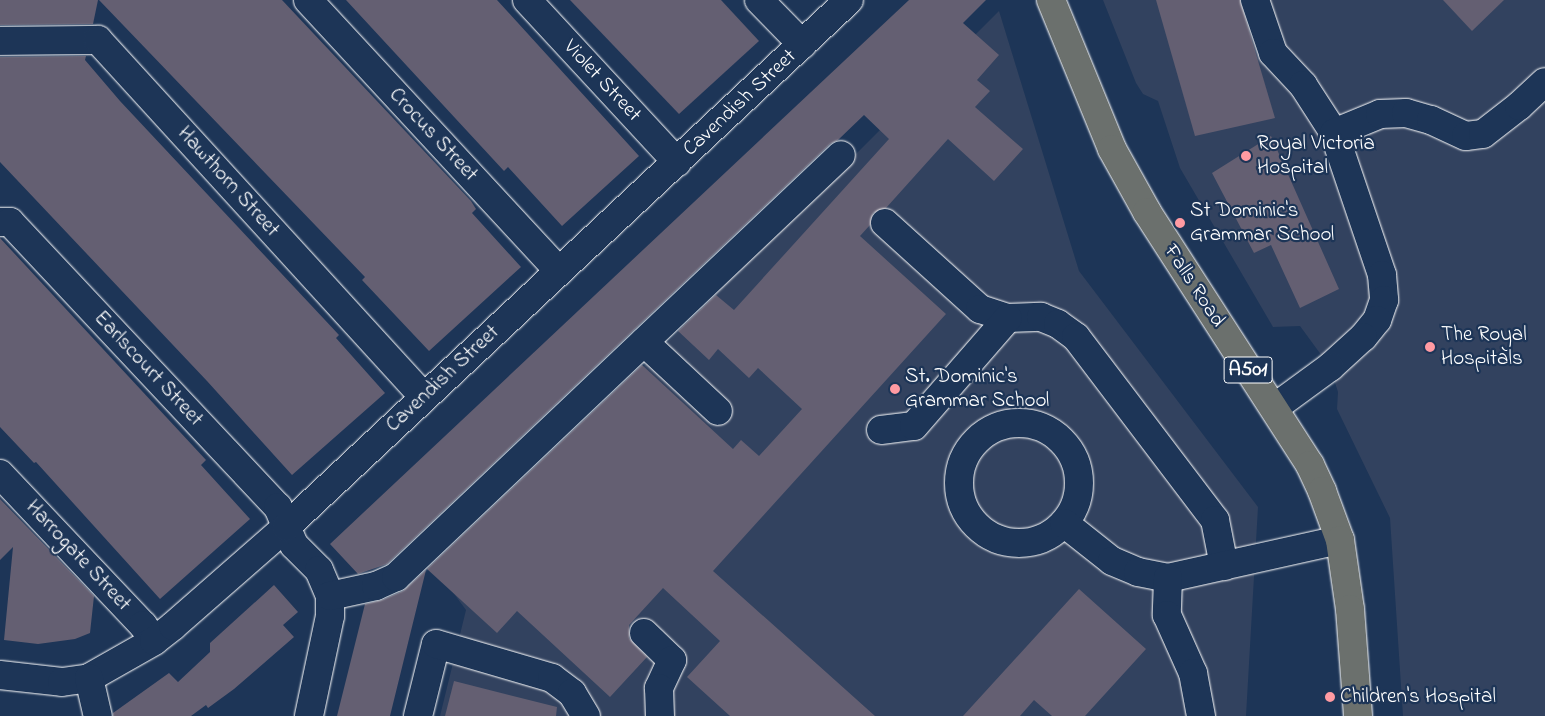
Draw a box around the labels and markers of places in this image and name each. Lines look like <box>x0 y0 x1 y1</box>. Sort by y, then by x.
place label: Royal Victoria Hospital <box>1257 131 1375 181</box>
marker: Royal Victoria Hospital <box>1239 149 1253 163</box>
place label: St Dominic's Grammar School <box>1190 198 1334 248</box>
marker: St Dominic's Grammar School <box>1174 217 1186 229</box>
place label: The Royal Hospitals <box>1441 322 1527 372</box>
marker: The Royal Hospitals <box>1423 340 1437 354</box>
place label: St. Dominic's Grammar School <box>905 364 1049 414</box>
marker: St. Dominic's Grammar School <box>889 383 901 395</box>
place label: Children's Hospital <box>1340 684 1496 710</box>
marker: Children's Hospital <box>1324 691 1336 703</box>

